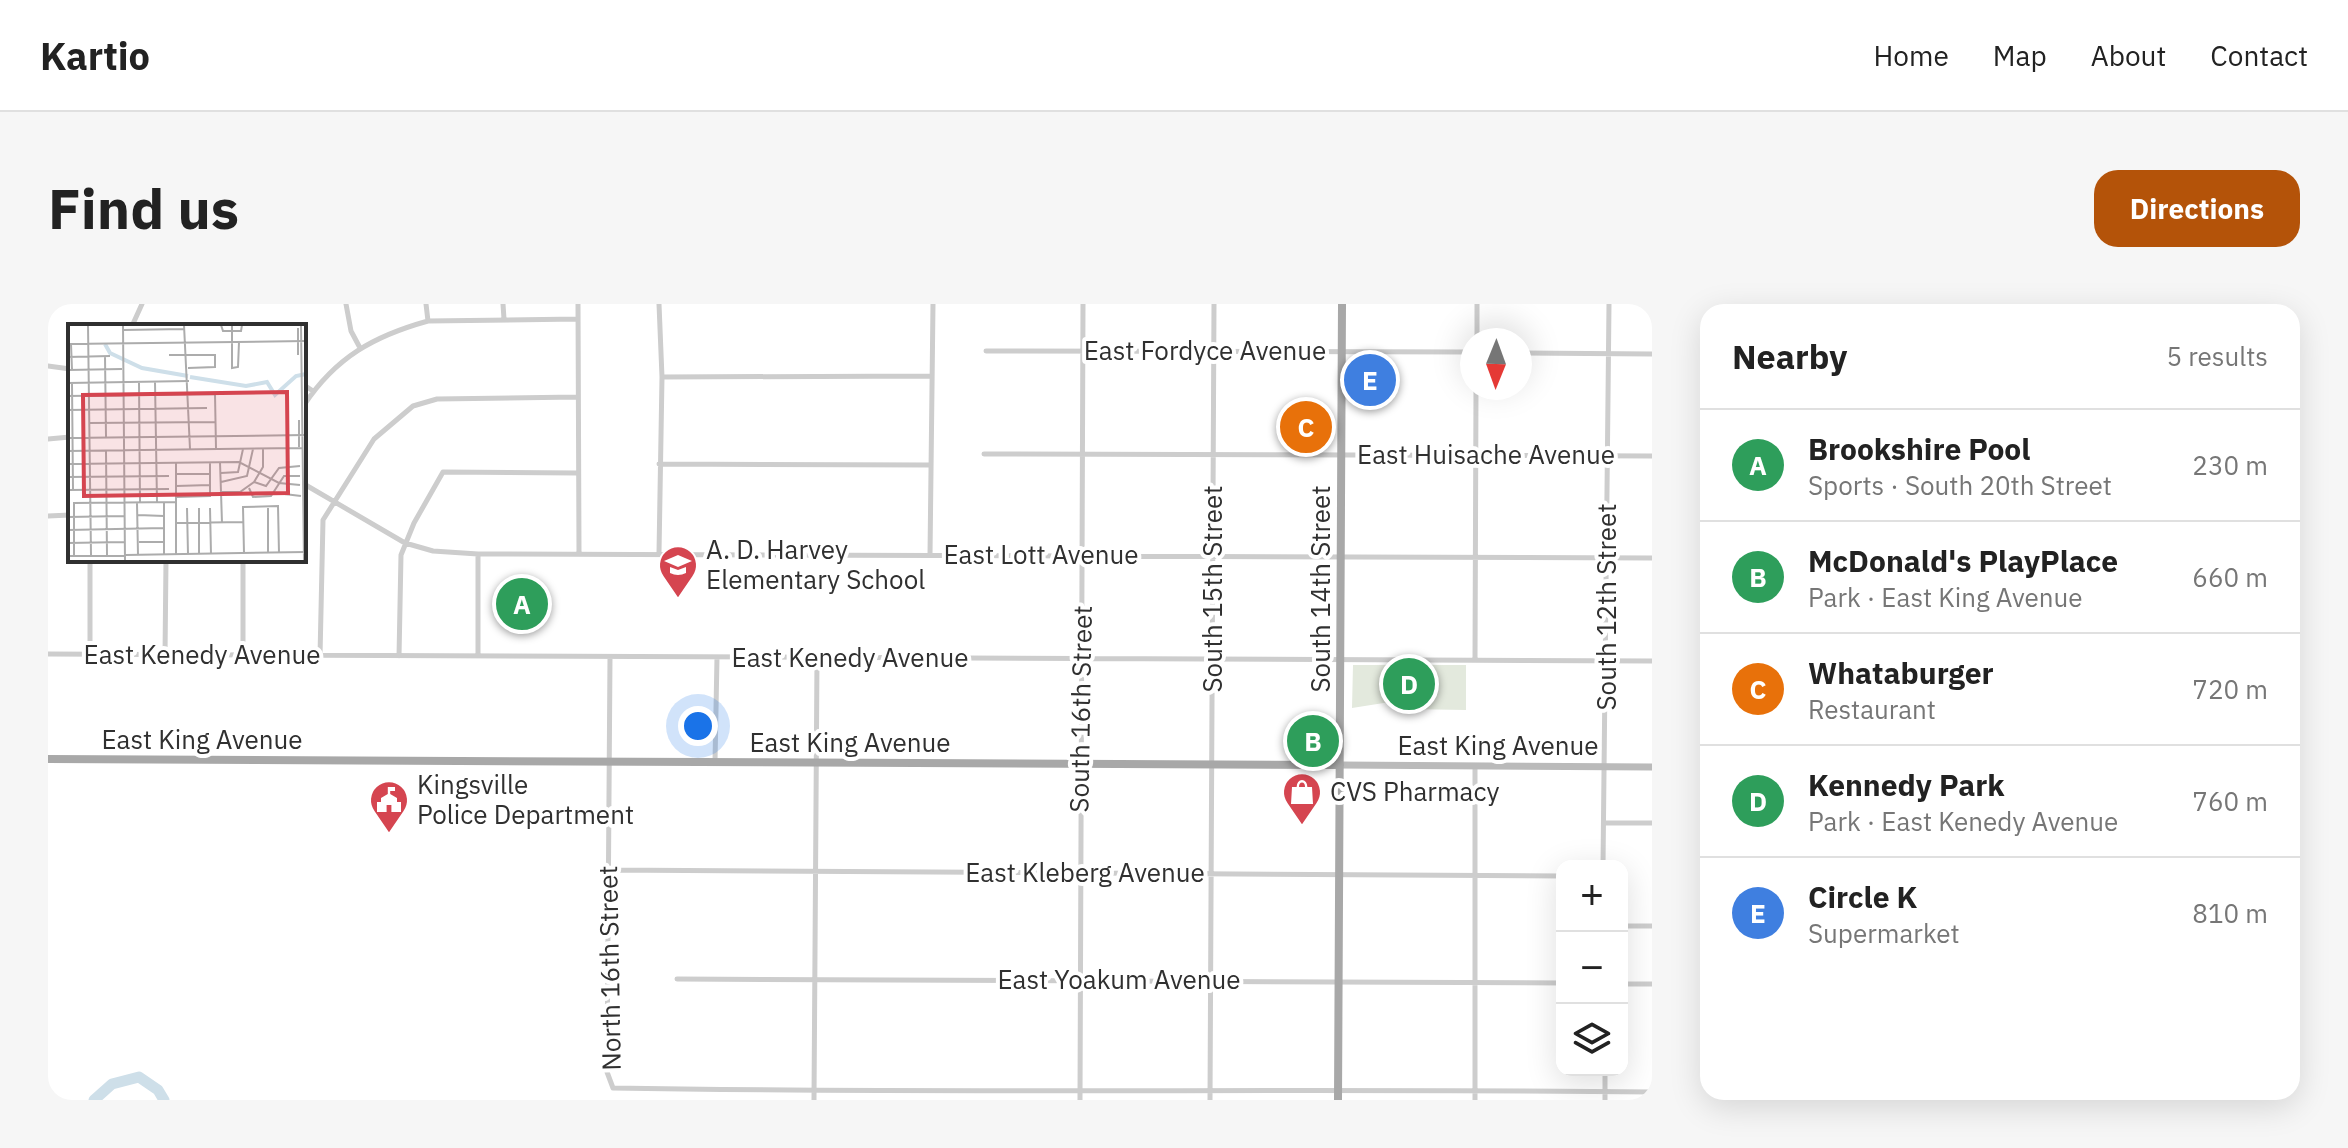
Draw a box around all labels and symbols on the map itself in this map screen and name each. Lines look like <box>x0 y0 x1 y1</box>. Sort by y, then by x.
inset map <box>68 324 306 562</box>
north arrow <box>1460 328 1532 400</box>
street label: East Fordyce Avenue <box>1084 333 1326 367</box>
pin: E <box>1344 350 1396 410</box>
pin: C <box>1280 397 1332 457</box>
street label: East Huisache Avenue <box>1357 437 1615 471</box>
street label: South 15th Street <box>1195 485 1229 693</box>
street label: South 14th Street <box>1303 485 1337 693</box>
street label: South 12th Street <box>1589 503 1623 711</box>
place label: A. D. Harvey Elementary School <box>706 532 925 596</box>
street label: East Lott Avenue <box>943 537 1139 571</box>
school or university icon: A. D. Harvey Elementary School <box>657 544 699 599</box>
pin: A <box>496 574 548 634</box>
street label: South 16th Street <box>1061 605 1099 813</box>
street label: East Kenedy Avenue <box>84 637 320 671</box>
street label: East Kenedy Avenue <box>732 640 968 674</box>
pin: D <box>1383 654 1435 714</box>
your location <box>678 706 718 746</box>
pin: B <box>1287 711 1339 771</box>
street label: East King Avenue <box>101 722 303 756</box>
street label: East King Avenue <box>749 725 951 759</box>
street label: East King Avenue <box>1397 728 1599 762</box>
place label: Kingsville Police Department <box>417 767 634 831</box>
shop icon: CVS Pharmacy <box>1281 771 1323 826</box>
place label: CVS Pharmacy <box>1330 774 1500 808</box>
public building icon: Kingsville Police Department <box>368 779 410 834</box>
street label: East Kleberg Avenue <box>965 855 1205 889</box>
street label: North 16th Street <box>590 865 628 1071</box>
street label: East Yoakum Avenue <box>997 962 1241 996</box>

